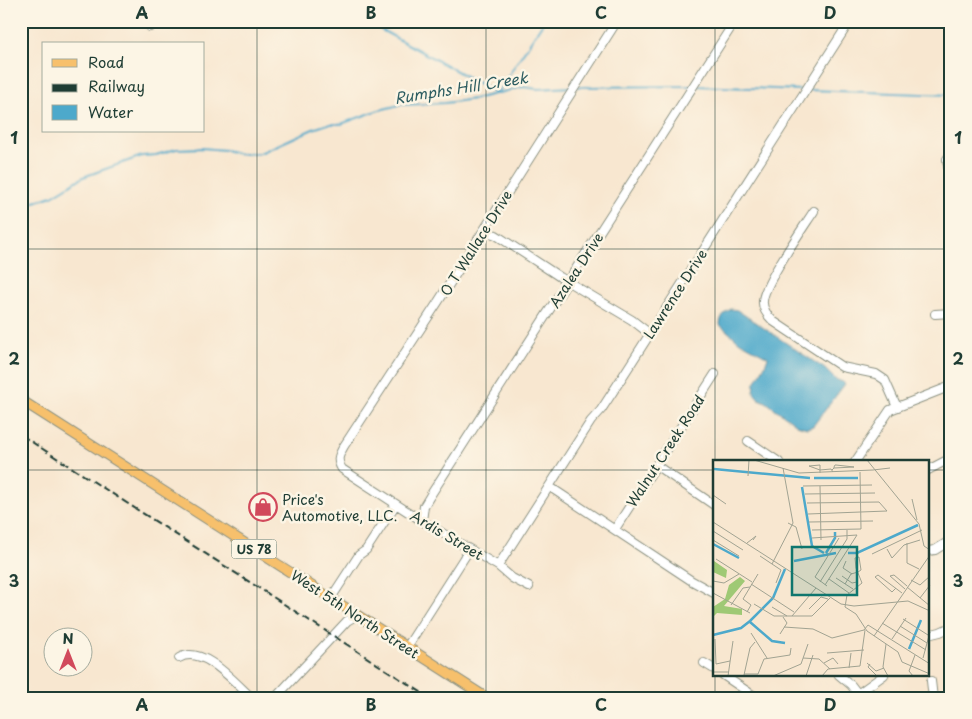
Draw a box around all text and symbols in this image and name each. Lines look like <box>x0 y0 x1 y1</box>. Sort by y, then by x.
text: A <box>136 0 149 24</box>
text: B <box>366 0 377 24</box>
text: C <box>595 0 607 24</box>
text: D <box>824 0 836 24</box>
legend <box>42 42 205 132</box>
text: Road <box>88 50 124 73</box>
water label: Rumphs Hill Creek <box>393 65 530 109</box>
text: Railway <box>88 74 145 97</box>
text: Water <box>88 100 133 123</box>
text: 1 <box>10 125 18 149</box>
text: 1 <box>954 125 962 149</box>
street label: O T Wallace Drive <box>435 186 517 300</box>
street label: Azalea Drive <box>544 228 608 312</box>
street label: Lawrence Drive <box>638 245 712 343</box>
text: 2 <box>8 346 20 370</box>
text: 2 <box>952 346 964 370</box>
street label: Walnut Creek Road <box>621 391 709 511</box>
inset map <box>713 460 930 676</box>
place label: Price's Automotive, LLC. <box>282 489 397 526</box>
shop icon: Price's Automotive, LLC. <box>248 492 278 522</box>
street label: Ardis Street <box>407 505 488 565</box>
road number: US 78 <box>232 540 276 558</box>
street label: West 5th North Street <box>287 565 424 664</box>
text: 3 <box>9 568 19 592</box>
text: 3 <box>953 568 963 592</box>
north arrow <box>42 626 92 676</box>
text: N <box>62 628 74 649</box>
text: A <box>136 692 149 716</box>
text: B <box>366 692 377 716</box>
text: C <box>595 692 607 716</box>
text: D <box>824 692 836 716</box>

